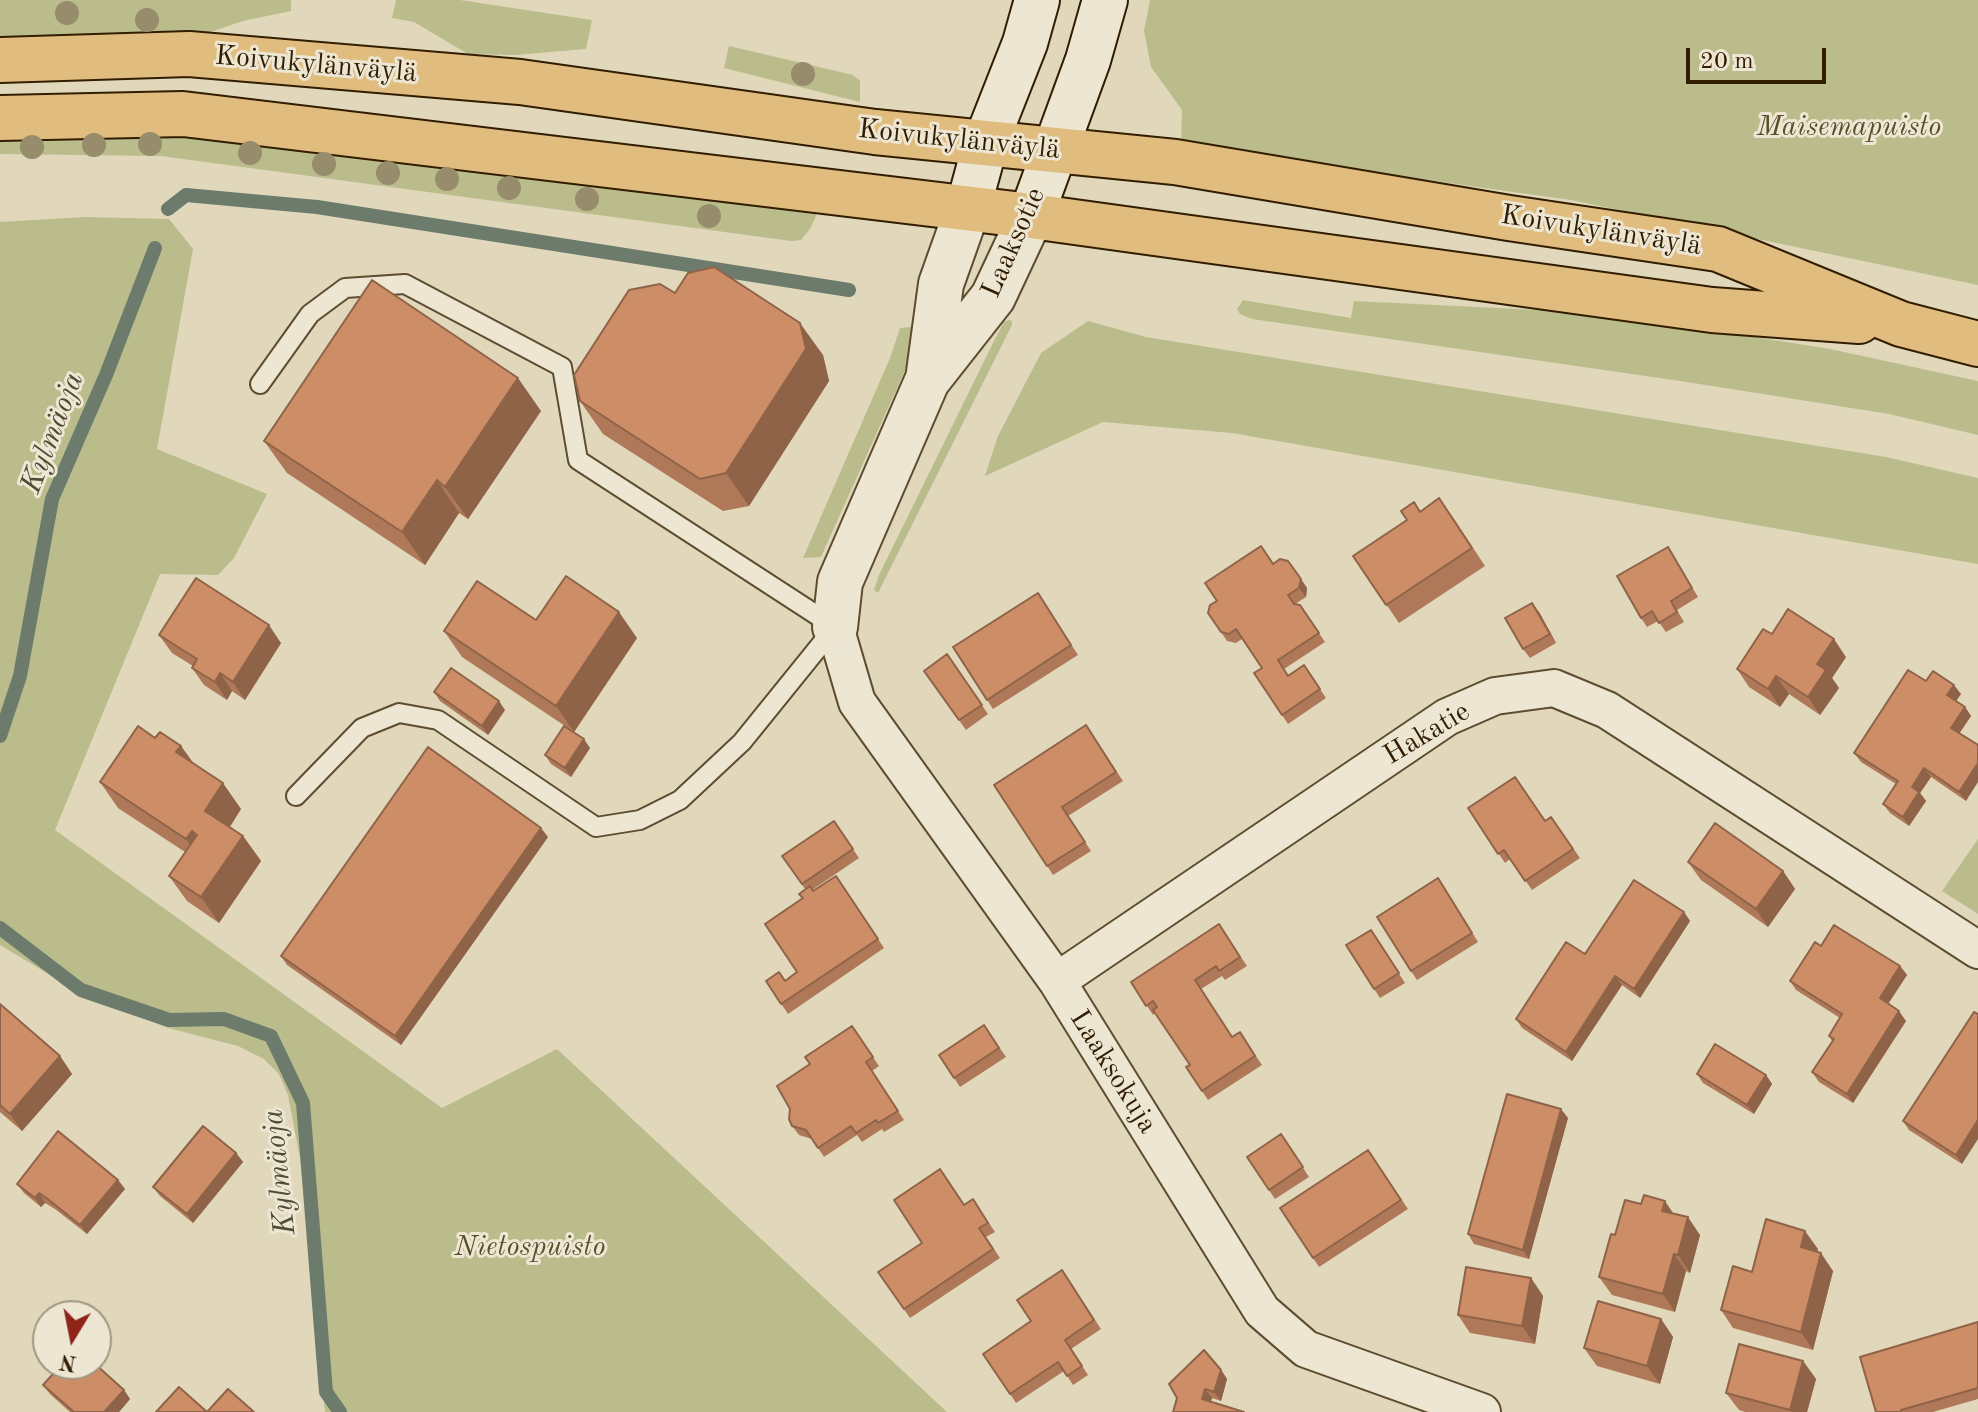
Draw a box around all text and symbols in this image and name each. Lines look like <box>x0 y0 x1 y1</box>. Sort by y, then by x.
scale bar <box>1690 32 1830 82</box>
street label: Koivukylänväylä <box>214 39 418 91</box>
text: 20 m <box>1700 50 1754 74</box>
park label: Maisemapuisto <box>1757 111 1941 145</box>
street label: Koivukylänväylä <box>856 113 1062 167</box>
street label: Laaksotie <box>975 183 1053 303</box>
street label: Koivukylänväylä <box>1498 199 1704 263</box>
water label: Kylmäoja <box>13 367 93 499</box>
street label: Hakatie <box>1378 695 1476 773</box>
street label: Laaksokuja <box>1062 1004 1164 1140</box>
water label: Kylmäoja <box>255 1107 305 1237</box>
park label: Nietospuisto <box>455 1231 605 1265</box>
north arrow <box>32 1300 112 1380</box>
text: N <box>58 1349 78 1374</box>

